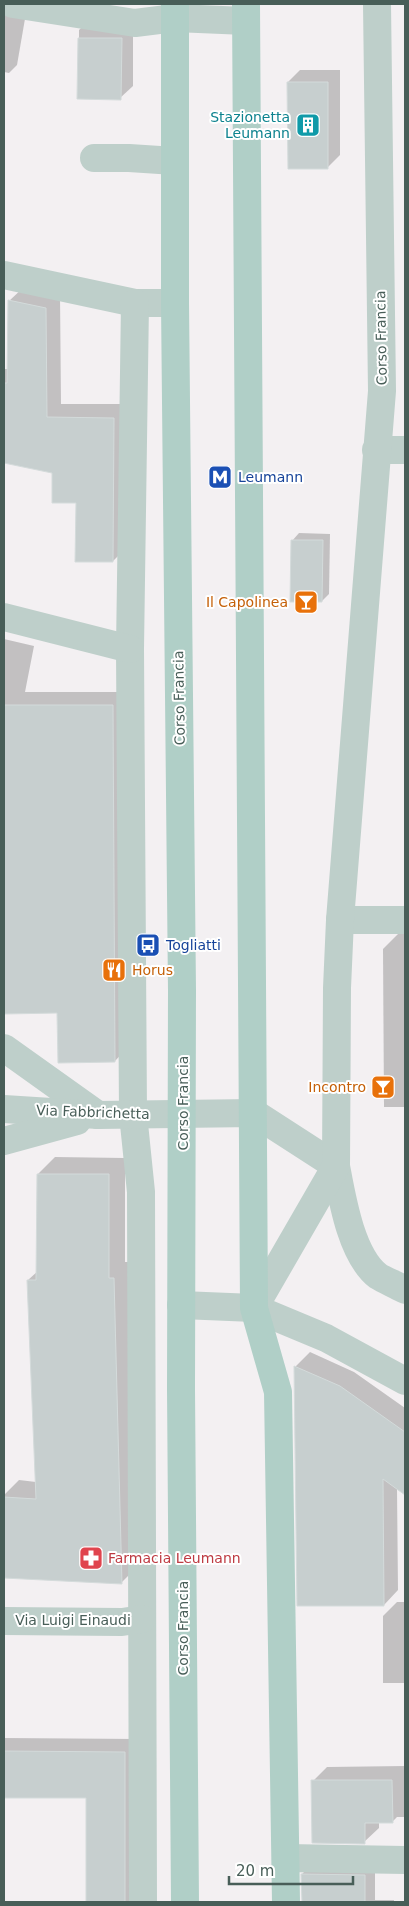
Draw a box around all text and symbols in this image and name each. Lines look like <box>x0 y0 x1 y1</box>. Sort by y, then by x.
place label: Stazionetta Leumann <box>210 109 290 141</box>
building icon: Stazionetta Leumann <box>295 112 321 138</box>
street label: Corso Francia <box>372 290 390 386</box>
metro station icon: Leumann <box>207 464 233 490</box>
place label: Leumann <box>238 469 303 485</box>
bar icon: Il Capolinea <box>293 589 319 615</box>
place label: Il Capolinea <box>206 594 288 610</box>
street label: Corso Francia <box>170 650 188 746</box>
bus stop icon: Togliatti <box>135 932 161 958</box>
place label: Togliatti <box>165 937 221 953</box>
restaurant icon: Horus <box>101 957 127 983</box>
place label: Horus <box>132 962 173 978</box>
street label: Corso Francia <box>175 1056 191 1150</box>
bar icon: Incontro <box>370 1074 396 1100</box>
place label: Incontro <box>308 1079 366 1095</box>
street label: Via Fabbrichetta <box>36 1102 150 1122</box>
pharmacy icon: Farmacia Leumann <box>78 1545 104 1571</box>
place label: Farmacia Leumann <box>108 1550 241 1566</box>
street label: Corso Francia <box>175 1581 191 1675</box>
street label: Via Luigi Einaudi <box>15 1612 131 1628</box>
scale bar <box>229 1854 353 1886</box>
text: 20 m <box>236 1862 274 1880</box>

